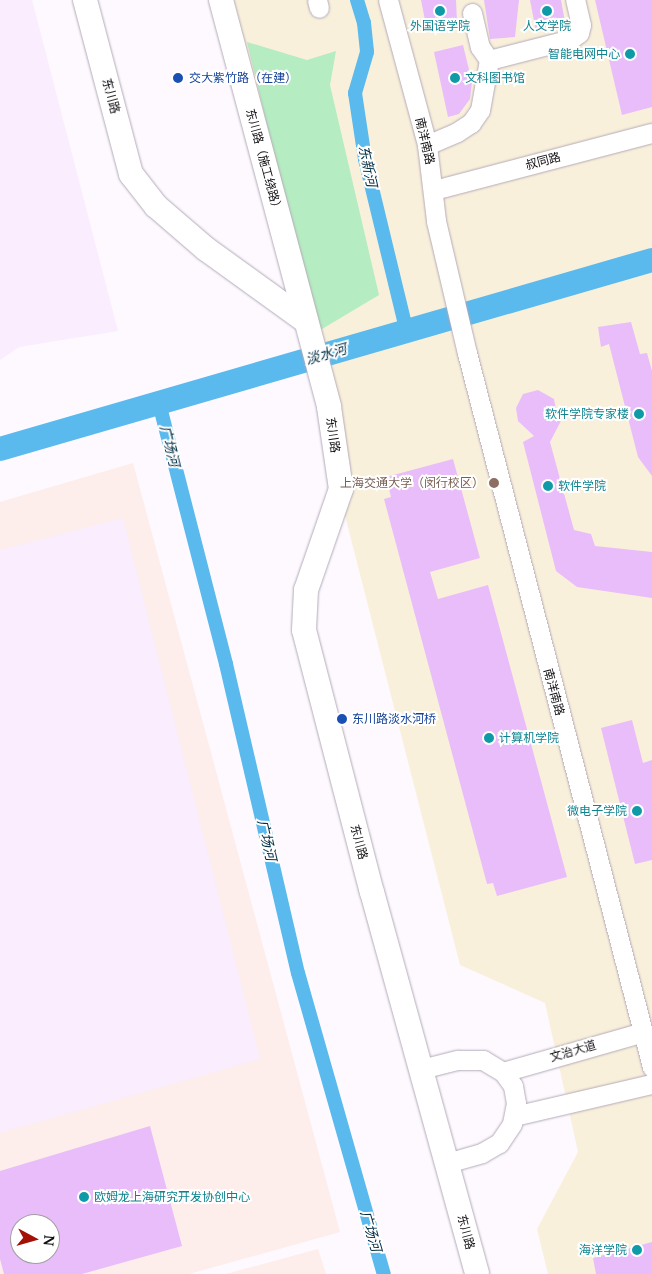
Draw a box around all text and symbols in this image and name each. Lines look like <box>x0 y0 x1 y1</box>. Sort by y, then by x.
marker: 外国语学院 <box>434 5 446 17</box>
marker: 人文学院 <box>541 5 553 17</box>
place label: 外国语学院 <box>410 19 470 33</box>
place label: 人文学院 <box>523 19 571 33</box>
place label: 智能电网中心 <box>548 47 620 61</box>
marker: 智能电网中心 <box>624 48 636 60</box>
marker: 交大紫竹路（在建） <box>171 71 185 85</box>
place label: 交大紫竹路（在建） <box>189 71 297 85</box>
place label: 文科图书馆 <box>465 71 525 85</box>
marker: 文科图书馆 <box>449 72 461 84</box>
street label: 东川路 <box>99 77 123 115</box>
street label: 东川路（施工绕路） <box>243 107 285 215</box>
street label: 南洋南路 <box>413 116 437 166</box>
water label: 东新河 <box>355 144 381 188</box>
street label: 叔同路 <box>524 149 562 173</box>
water label: 淡水河 <box>303 340 349 368</box>
place label: 软件学院专家楼 <box>545 407 629 421</box>
marker: 软件学院专家楼 <box>633 408 645 420</box>
street label: 东川路 <box>323 416 343 454</box>
water label: 广场河 <box>157 424 183 468</box>
place label: 上海交通大学（闵行校区） <box>340 476 484 490</box>
marker: 上海交通大学（闵行校区） <box>488 477 500 489</box>
place label: 软件学院 <box>558 479 606 493</box>
marker: 软件学院 <box>542 480 554 492</box>
street label: 南洋南路 <box>541 667 567 717</box>
place label: 东川路淡水河桥 <box>352 712 436 726</box>
marker: 东川路淡水河桥 <box>336 713 348 725</box>
place label: 计算机学院 <box>499 731 559 745</box>
marker: 计算机学院 <box>483 732 495 744</box>
place label: 微电子学院 <box>567 804 627 818</box>
marker: 微电子学院 <box>631 805 643 817</box>
water label: 广场河 <box>254 818 280 862</box>
street label: 东川路 <box>347 823 371 861</box>
street label: 文治大道 <box>548 1037 598 1065</box>
place label: 欧姆龙上海研究开发协创中心 <box>94 1190 250 1204</box>
marker: 欧姆龙上海研究开发协创中心 <box>78 1191 90 1203</box>
water label: 广场河 <box>357 1208 385 1254</box>
street label: 东川路 <box>454 1213 478 1251</box>
north arrow <box>10 1214 60 1264</box>
text: N <box>39 1234 59 1247</box>
place label: 海洋学院 <box>579 1243 627 1257</box>
marker: 海洋学院 <box>631 1244 643 1256</box>

